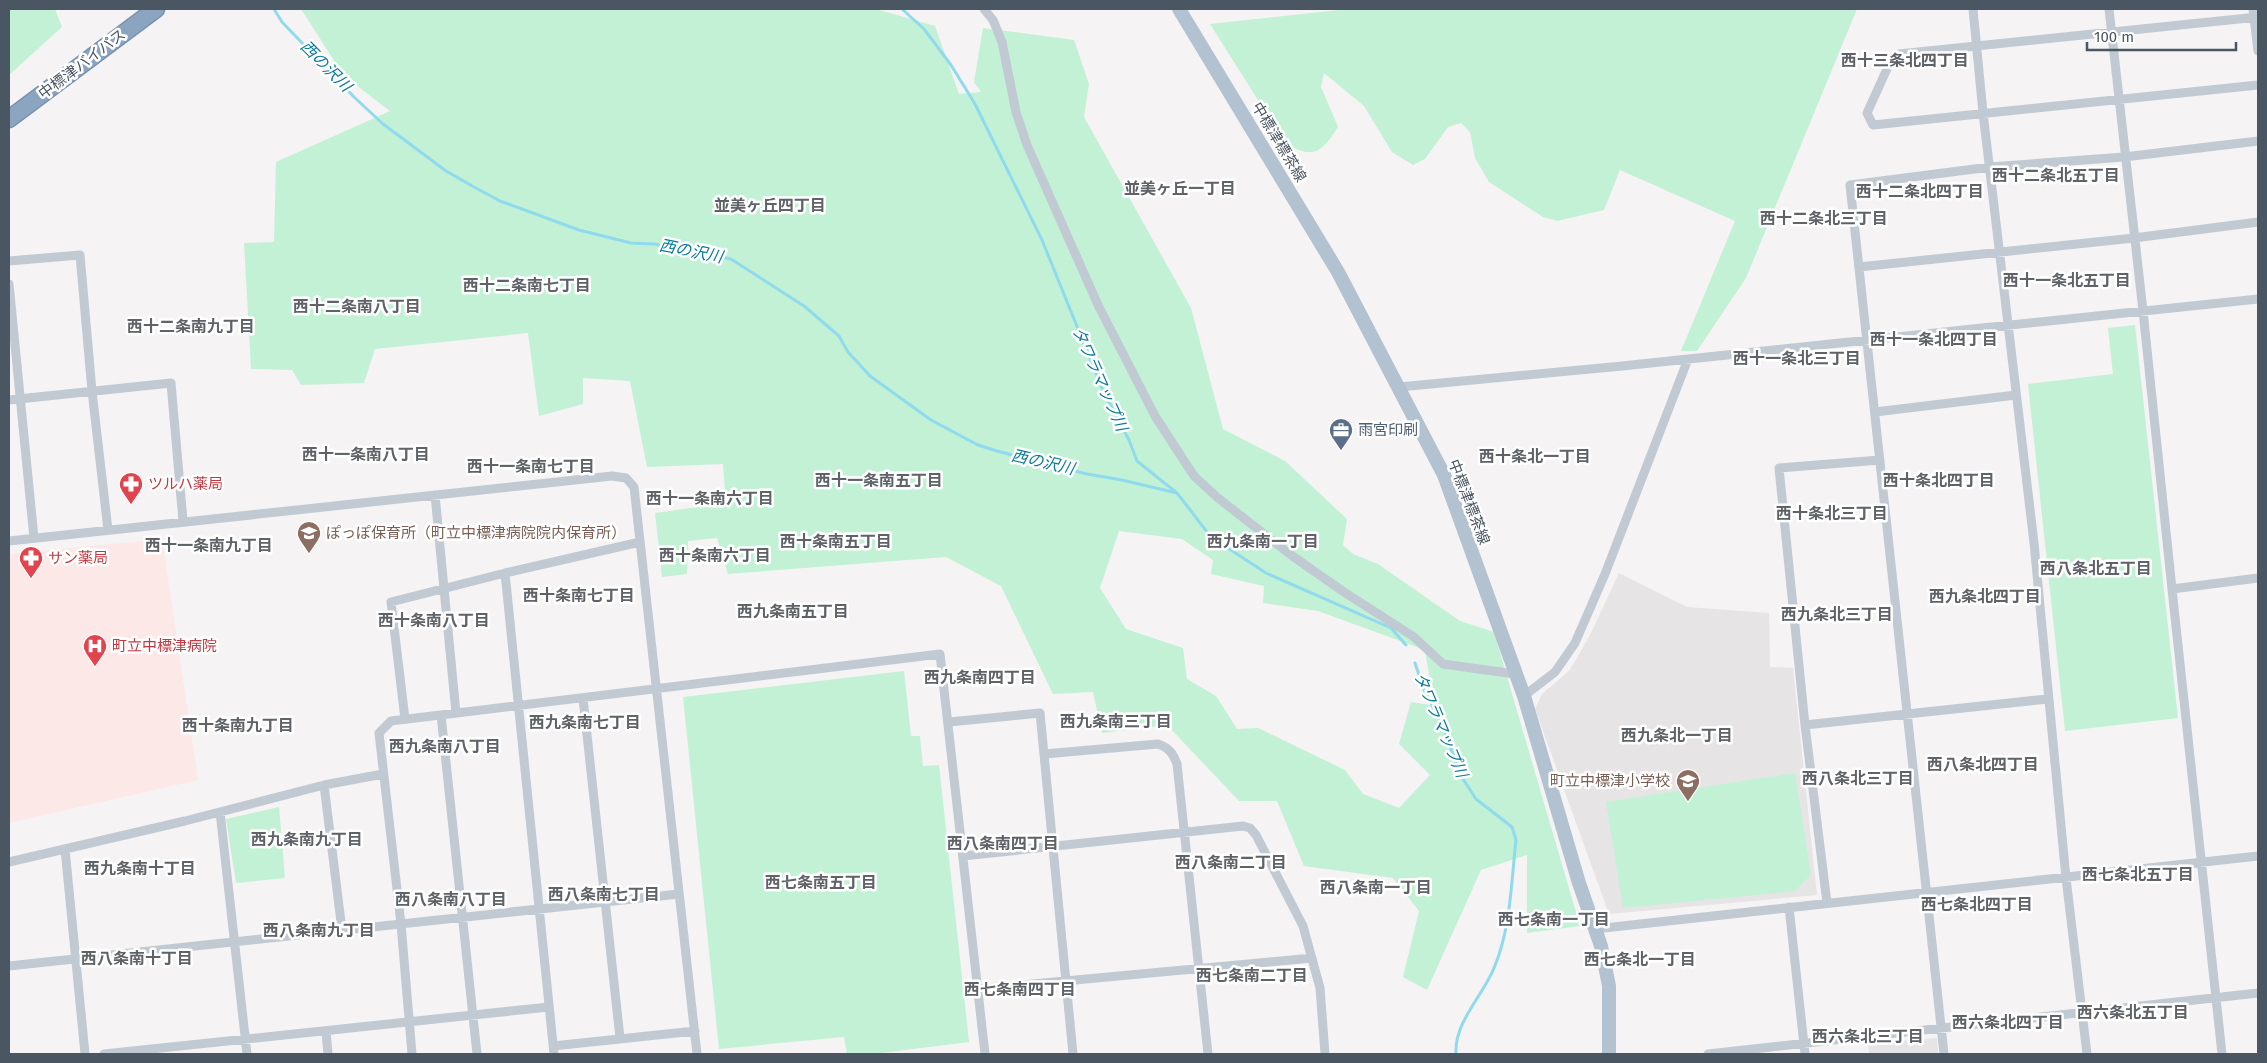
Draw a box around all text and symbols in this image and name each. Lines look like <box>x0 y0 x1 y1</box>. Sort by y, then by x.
scale bar <box>2087 20 2236 52</box>
street label: 中標津バイパス <box>35 25 129 103</box>
text: 100 m <box>2094 28 2134 46</box>
water label: 西の沢川 <box>297 37 357 97</box>
district label: 西十三条北四丁目 <box>1841 51 1969 70</box>
street label: 中標津標茶線 <box>1248 99 1310 185</box>
district label: 西十二条北五丁目 <box>1992 166 2120 185</box>
district label: 並美ヶ丘一丁目 <box>1124 179 1236 198</box>
district label: 西十二条北四丁目 <box>1856 182 1984 201</box>
district label: 並美ヶ丘四丁目 <box>714 196 826 215</box>
district label: 西十二条北三丁目 <box>1760 209 1888 228</box>
water label: 西の沢川 <box>658 236 726 267</box>
district label: 西十一条北五丁目 <box>2003 271 2131 290</box>
district label: 西十二条南七丁目 <box>463 276 591 295</box>
district label: 西十二条南八丁目 <box>293 297 421 316</box>
district label: 西十二条南九丁目 <box>127 317 255 336</box>
water label: タワラマップ川 <box>1069 324 1132 436</box>
district label: 西十一条北四丁目 <box>1870 330 1998 349</box>
district label: 西十一条北三丁目 <box>1733 349 1861 368</box>
office icon: 雨宮印刷 <box>1328 417 1354 451</box>
place label: 雨宮印刷 <box>1358 421 1418 439</box>
district label: 西十一条南八丁目 <box>302 445 430 464</box>
water label: 西の沢川 <box>1010 446 1078 479</box>
district label: 西十条北一丁目 <box>1479 447 1591 466</box>
district label: 西十一条南七丁目 <box>467 457 595 476</box>
street label: 中標津標茶線 <box>1444 457 1494 547</box>
pharmacy icon: ツルハ薬局 <box>118 471 144 505</box>
district label: 西十一条南五丁目 <box>815 471 943 490</box>
district label: 西十条北四丁目 <box>1883 471 1995 490</box>
place label: ツルハ薬局 <box>148 475 223 493</box>
district label: 西十一条南六丁目 <box>646 489 774 508</box>
district label: 西十条北三丁目 <box>1776 504 1888 523</box>
school or university icon: ぽっぽ保育所（町立中標津病院院内保育所） <box>296 520 322 554</box>
place label: ぽっぽ保育所（町立中標津病院院内保育所） <box>326 524 626 542</box>
district label: 西十条南五丁目 <box>780 532 892 551</box>
district label: 西九条南一丁目 <box>1207 532 1319 551</box>
district label: 西十一条南九丁目 <box>145 536 273 555</box>
pharmacy icon: サン薬局 <box>18 545 44 579</box>
district label: 西十条南六丁目 <box>659 546 771 565</box>
place label: サン薬局 <box>48 549 108 567</box>
district label: 西八条北五丁目 <box>2040 559 2152 578</box>
district label: 西十条南七丁目 <box>523 586 635 605</box>
district label: 西九条北四丁目 <box>1929 587 2041 606</box>
district label: 西九条南五丁目 <box>737 602 849 621</box>
district label: 西九条北三丁目 <box>1781 605 1893 624</box>
district label: 西十条南八丁目 <box>378 611 490 630</box>
hospital icon: 町立中標津病院 <box>82 633 108 667</box>
place label: 町立中標津病院 <box>112 637 217 655</box>
district label: 西九条南四丁目 <box>924 668 1036 687</box>
water label: タワラマップ川 <box>1410 670 1472 782</box>
district label: 西九条南三丁目 <box>1060 712 1172 731</box>
district label: 西九条南七丁目 <box>529 713 641 732</box>
district label: 西十条南九丁目 <box>182 716 294 735</box>
district label: 西九条北一丁目 <box>1621 726 1733 745</box>
district label: 西九条南八丁目 <box>389 737 501 756</box>
district label: 西八条北四丁目 <box>1927 755 2039 774</box>
school or university icon: 町立中標津小学校 <box>1675 768 1701 802</box>
district label: 西八条北三丁目 <box>1802 769 1914 788</box>
place label: 町立中標津小学校 <box>1550 772 1670 790</box>
district label: 西九条南九丁目 <box>251 830 363 849</box>
district label: 西八条南四丁目 <box>947 834 1059 853</box>
district label: 西八条南二丁目 <box>1175 853 1287 872</box>
district label: 西九条南十丁目 <box>84 859 196 878</box>
district label: 西七条北五丁目 <box>2082 865 2194 884</box>
district label: 西七条南五丁目 <box>765 873 877 892</box>
district label: 西八条南一丁目 <box>1320 878 1432 897</box>
district label: 西八条南七丁目 <box>548 885 660 904</box>
district label: 西八条南八丁目 <box>395 890 507 909</box>
district label: 西七条北四丁目 <box>1921 895 2033 914</box>
district label: 西七条南一丁目 <box>1498 910 1610 929</box>
district label: 西八条南九丁目 <box>263 921 375 940</box>
district label: 西八条南十丁目 <box>81 949 193 968</box>
district label: 西七条北一丁目 <box>1584 950 1696 969</box>
district label: 西七条南二丁目 <box>1196 966 1308 985</box>
district label: 西七条南四丁目 <box>964 980 1076 999</box>
district label: 西六条北五丁目 <box>2077 1003 2189 1022</box>
district label: 西六条北四丁目 <box>1952 1013 2064 1032</box>
district label: 西六条北三丁目 <box>1812 1027 1924 1046</box>

